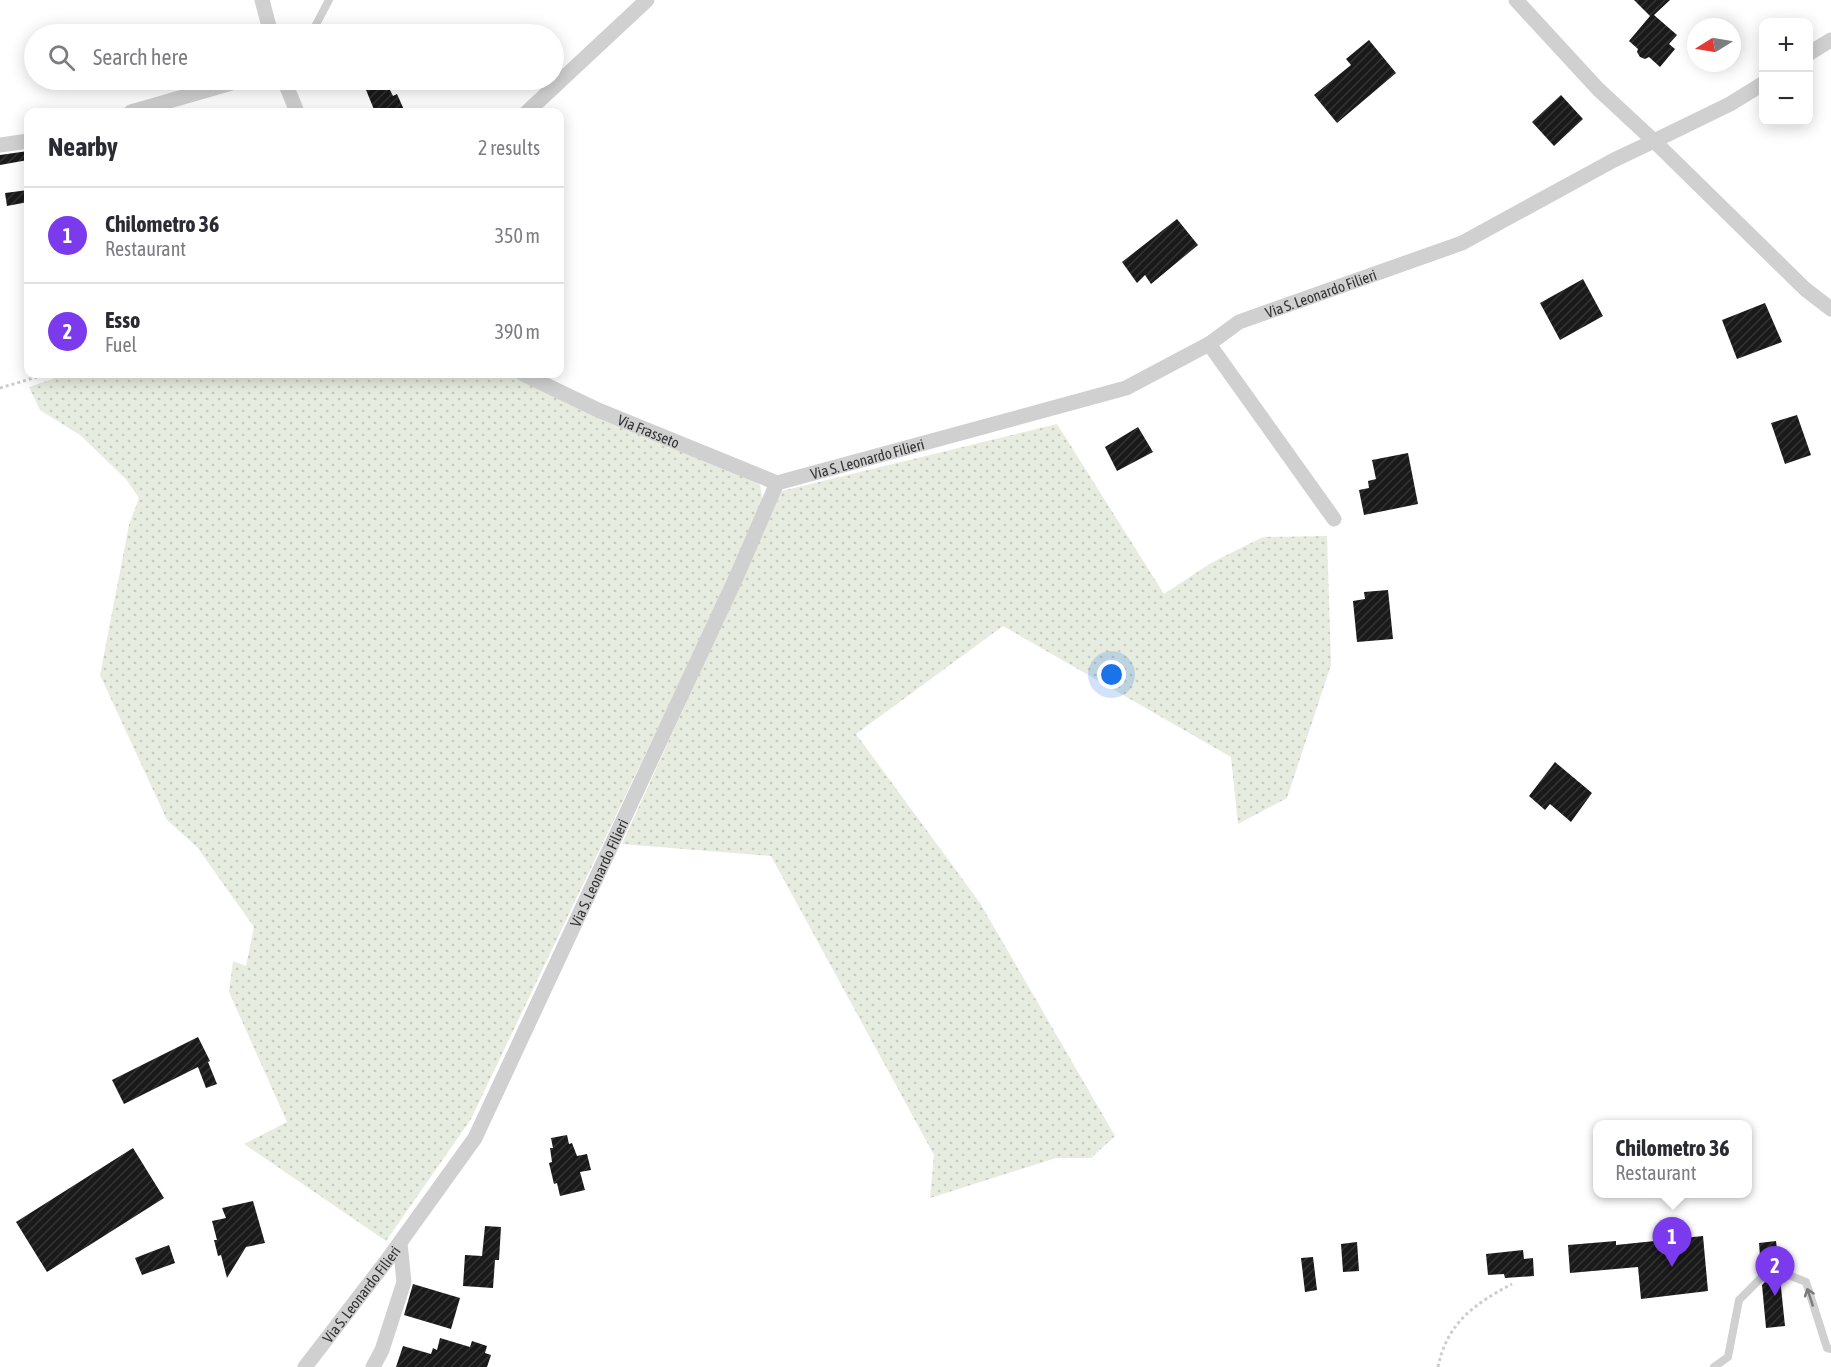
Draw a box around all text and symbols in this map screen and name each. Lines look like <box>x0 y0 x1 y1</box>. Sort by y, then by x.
north arrow <box>1687 18 1741 72</box>
map controls <box>1759 18 1813 126</box>
button: + <box>1759 18 1813 72</box>
search box <box>24 24 564 90</box>
icon: search <box>45 41 78 74</box>
text: Search here <box>93 44 188 70</box>
button: − <box>1759 72 1813 126</box>
text: Nearby <box>48 132 118 162</box>
text: 2 results <box>478 136 540 159</box>
text: Chilometro 36 <box>105 211 219 237</box>
text: 1 <box>63 224 72 247</box>
text: 350 m <box>495 224 540 247</box>
text: Restaurant <box>105 237 186 260</box>
street label: Via S. Leonardo Filieri <box>1263 266 1379 321</box>
text: Esso <box>105 307 140 333</box>
text: 2 <box>63 320 72 343</box>
text: 390 m <box>495 320 540 343</box>
text: Fuel <box>105 333 137 356</box>
street label: Via Frasseto <box>615 410 682 451</box>
street label: Via S. Leonardo Filieri <box>808 435 926 482</box>
your location <box>1097 660 1126 689</box>
street label: Via S. Leonardo Filieri <box>566 816 631 929</box>
popup <box>1593 1120 1752 1198</box>
text: Chilometro 36 <box>1615 1135 1730 1161</box>
text: Restaurant <box>1615 1161 1696 1184</box>
pin: 1 <box>1652 1218 1692 1267</box>
street label: Via S. Leonardo Filieri <box>319 1242 403 1346</box>
pin: 2 <box>1756 1246 1794 1296</box>
one-way arrow <box>1804 1288 1815 1307</box>

